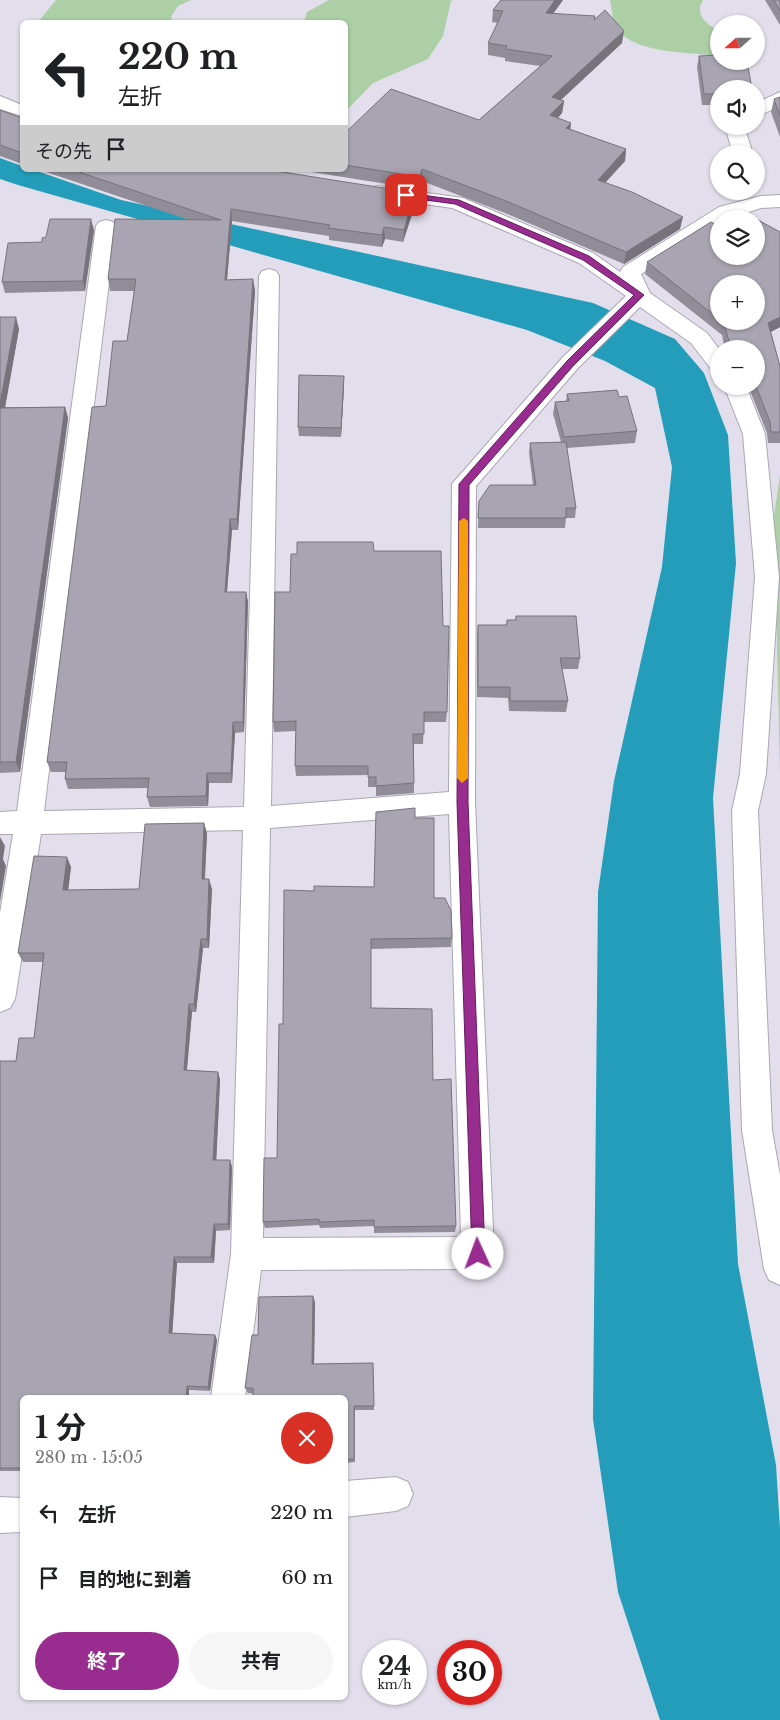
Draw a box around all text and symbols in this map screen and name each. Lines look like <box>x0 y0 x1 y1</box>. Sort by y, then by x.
north arrow <box>710 15 765 70</box>
map controls <box>710 15 765 395</box>
text: 220 m <box>118 35 238 78</box>
icon: left <box>35 40 100 105</box>
button: sound <box>710 80 765 135</box>
text: 左折 <box>118 83 162 110</box>
icon: arrive <box>102 135 130 163</box>
text: その先 <box>35 140 92 163</box>
button: search <box>710 145 765 200</box>
pin <box>385 174 427 216</box>
icon: arrive <box>392 181 420 209</box>
button: layers <box>710 210 765 265</box>
button: + <box>710 275 765 330</box>
button: − <box>710 340 765 395</box>
position arrow <box>451 1227 503 1279</box>
text: 1 分 <box>35 1409 86 1446</box>
button: close <box>281 1412 333 1464</box>
text: 280 m · 15:05 <box>35 1447 143 1467</box>
icon: left <box>35 1499 63 1527</box>
text: 220 m <box>270 1501 333 1524</box>
text: 左折 <box>78 1503 116 1526</box>
icon: arrive <box>35 1564 63 1592</box>
text: 60 m <box>281 1566 333 1589</box>
text: 目的地に到着 <box>78 1568 192 1591</box>
button: 終了 <box>35 1632 179 1690</box>
button: 共有 <box>189 1632 333 1690</box>
speed limit sign: 30 <box>437 1640 502 1705</box>
text: 24 <box>378 1651 411 1682</box>
text: km/h <box>377 1677 412 1692</box>

